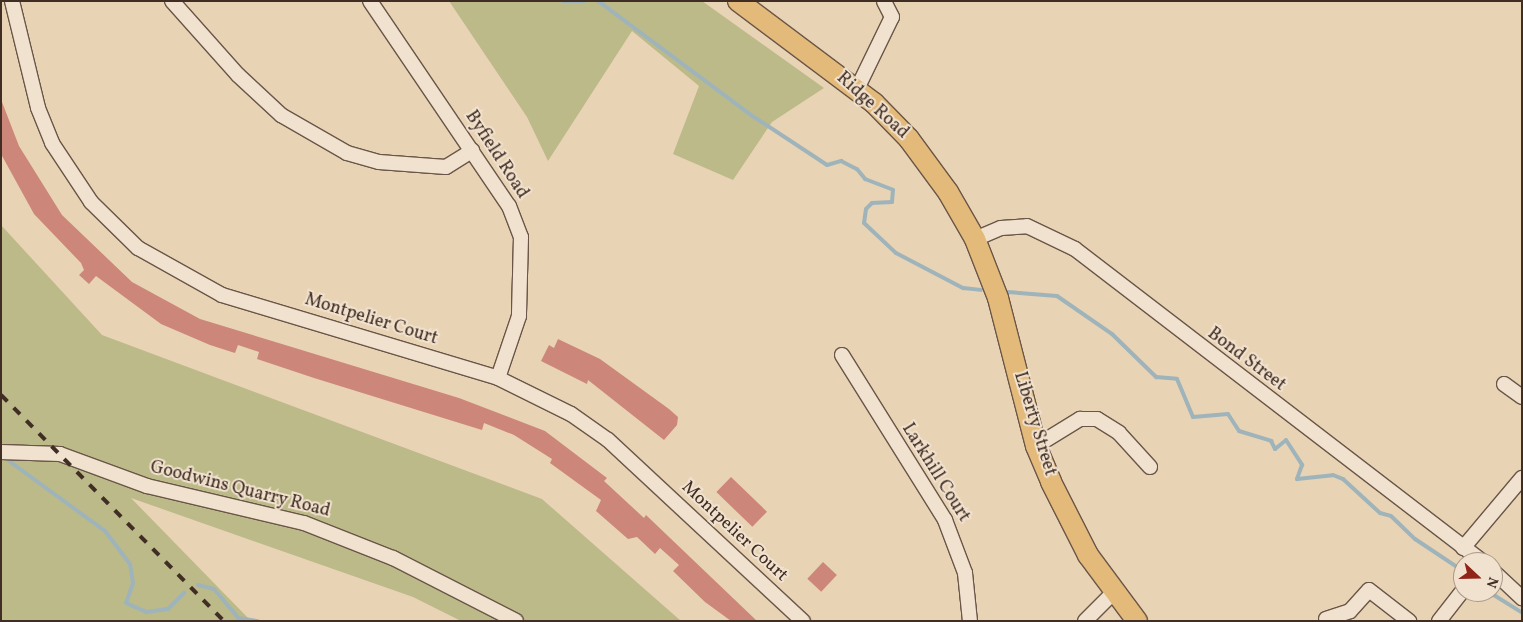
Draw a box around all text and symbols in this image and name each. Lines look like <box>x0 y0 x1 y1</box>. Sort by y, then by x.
street label: Ridge Road <box>831 68 913 144</box>
street label: Byfield Road <box>460 107 532 203</box>
street label: Montpelier Court <box>302 290 440 350</box>
street label: Bond Street <box>1203 324 1289 396</box>
street label: Liberty Street <box>1008 369 1060 479</box>
street label: Larkhill Court <box>896 420 974 526</box>
street label: Goodwins Quarry Road <box>148 457 332 523</box>
street label: Montpelier Court <box>676 477 792 587</box>
north arrow <box>1453 552 1503 602</box>
text: N <box>1481 574 1502 590</box>

